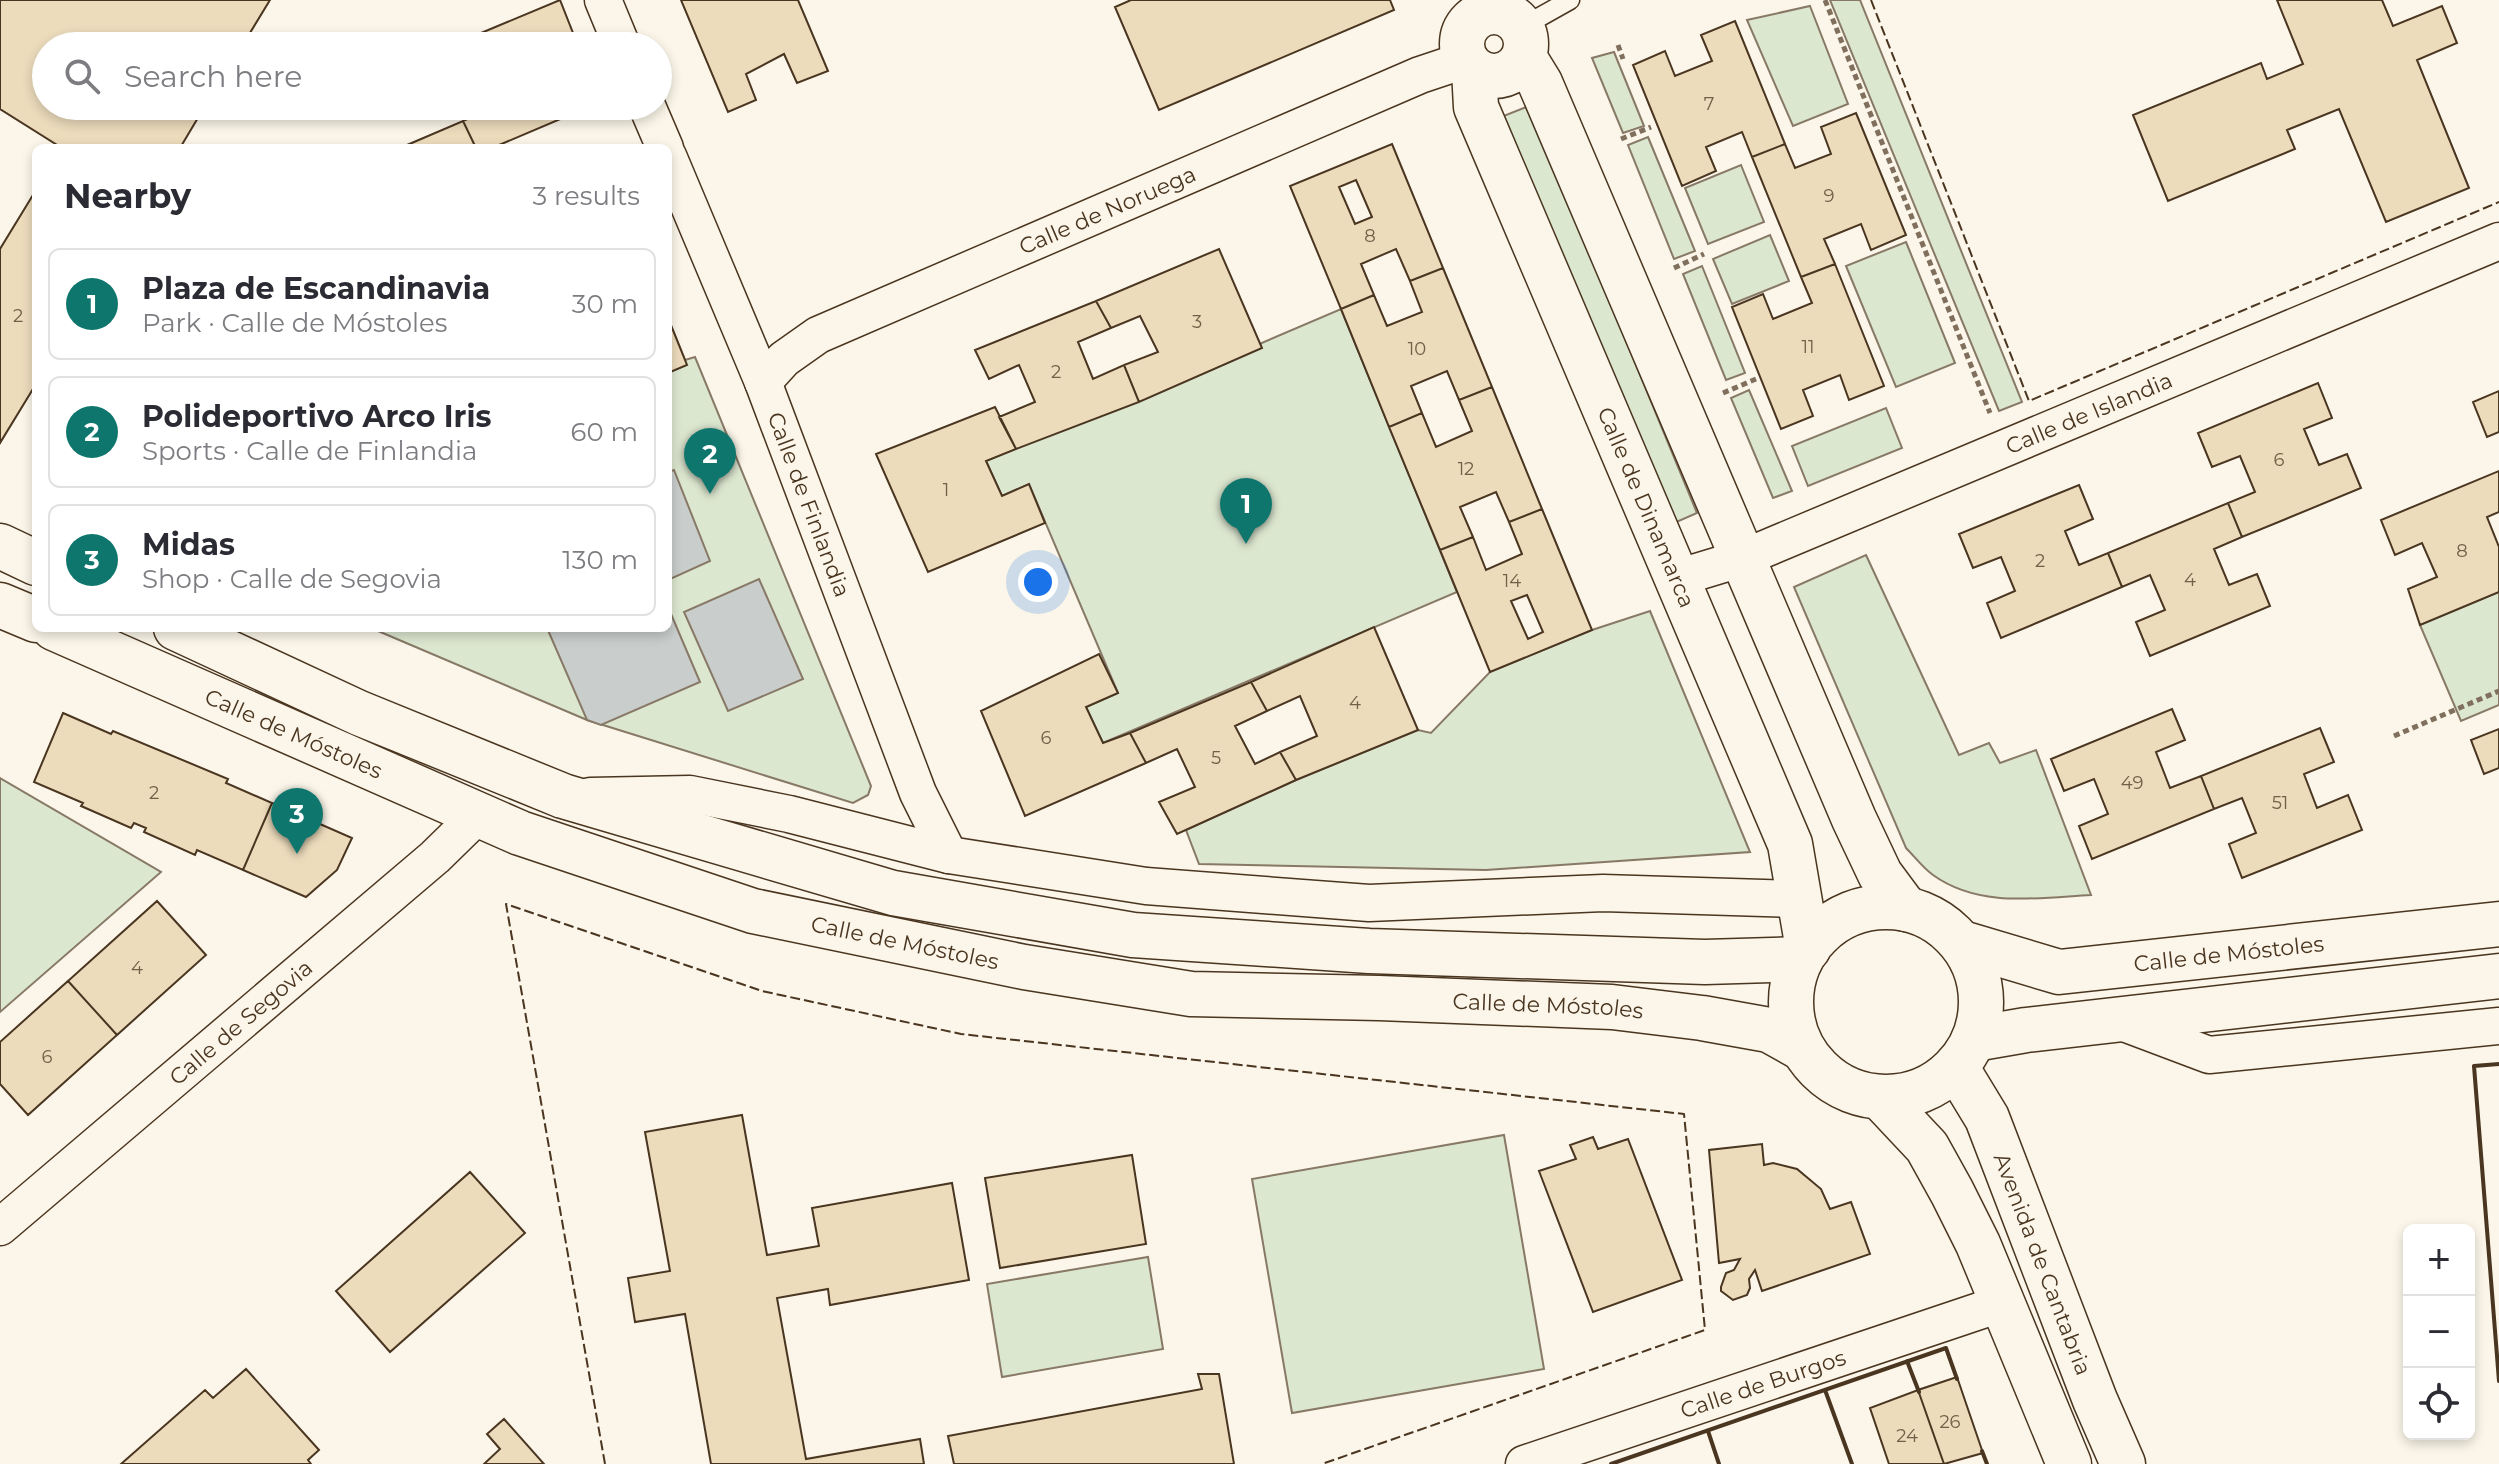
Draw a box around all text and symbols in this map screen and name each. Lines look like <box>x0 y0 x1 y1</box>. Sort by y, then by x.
search box <box>32 32 672 120</box>
icon: search <box>60 54 104 98</box>
text: Search here <box>124 58 302 95</box>
house number: 7 <box>1704 93 1714 115</box>
street label: Calle de Noruega <box>1015 160 1200 260</box>
text: Nearby <box>64 175 191 217</box>
text: 3 results <box>533 180 640 212</box>
house number: 9 <box>1824 185 1835 207</box>
house number: 8 <box>1364 225 1376 247</box>
text: Plaza de Escandinavia <box>142 270 490 307</box>
text: 1 <box>87 288 97 320</box>
text: 30 m <box>572 288 638 320</box>
house number: 2 <box>13 305 23 327</box>
text: Park · Calle de Móstoles <box>142 307 447 339</box>
house number: 3 <box>1192 311 1202 333</box>
house number: 11 <box>1802 336 1815 358</box>
house number: 10 <box>1408 338 1426 360</box>
house number: 2 <box>1051 361 1061 383</box>
street label: Calle de Islandia <box>2001 366 2176 460</box>
text: Polideportivo Arco Iris <box>142 398 491 435</box>
street label: Calle de Dinamarca <box>1592 403 1701 612</box>
street label: Calle de Finlandia <box>762 408 856 601</box>
text: 2 <box>84 416 100 448</box>
text: 60 m <box>571 416 638 448</box>
pin: 2 <box>684 428 736 494</box>
text: Sports · Calle de Finlandia <box>142 435 477 467</box>
house number: 6 <box>2274 449 2285 471</box>
house number: 12 <box>1458 458 1474 480</box>
pin: 1 <box>1220 478 1272 544</box>
house number: 1 <box>943 479 949 501</box>
text: Midas <box>142 526 235 563</box>
house number: 8 <box>2456 540 2468 562</box>
text: 3 <box>84 544 100 576</box>
text: 130 m <box>562 544 638 576</box>
house number: 2 <box>2035 550 2045 572</box>
your location <box>1018 562 1058 602</box>
text: Shop · Calle de Segovia <box>142 563 442 595</box>
house number: 4 <box>2184 569 2196 591</box>
house number: 14 <box>1503 570 1521 592</box>
street label: Calle de Móstoles <box>201 683 387 784</box>
house number: 4 <box>1349 692 1361 714</box>
house number: 6 <box>1041 727 1052 749</box>
house number: 5 <box>1211 747 1221 769</box>
house number: 49 <box>2121 772 2143 794</box>
house number: 2 <box>149 782 159 804</box>
pin: 3 <box>271 788 323 854</box>
house number: 51 <box>2272 792 2288 814</box>
street label: Calle de Móstoles <box>809 910 1002 975</box>
street label: Calle de Móstoles <box>2132 930 2325 977</box>
street label: Calle de Segovia <box>164 954 318 1091</box>
house number: 4 <box>131 957 143 979</box>
street label: Calle de Móstoles <box>1452 987 1645 1024</box>
house number: 6 <box>42 1046 53 1068</box>
street label: Avenida de Cantabria <box>1988 1149 2098 1379</box>
map controls <box>2403 1224 2475 1440</box>
button: + <box>2403 1224 2475 1296</box>
button: − <box>2403 1296 2475 1368</box>
street label: Calle de Burgos <box>1677 1343 1849 1424</box>
button: locate <box>2403 1368 2475 1440</box>
house number: 26 <box>1939 1411 1961 1433</box>
house number: 24 <box>1896 1425 1918 1447</box>

